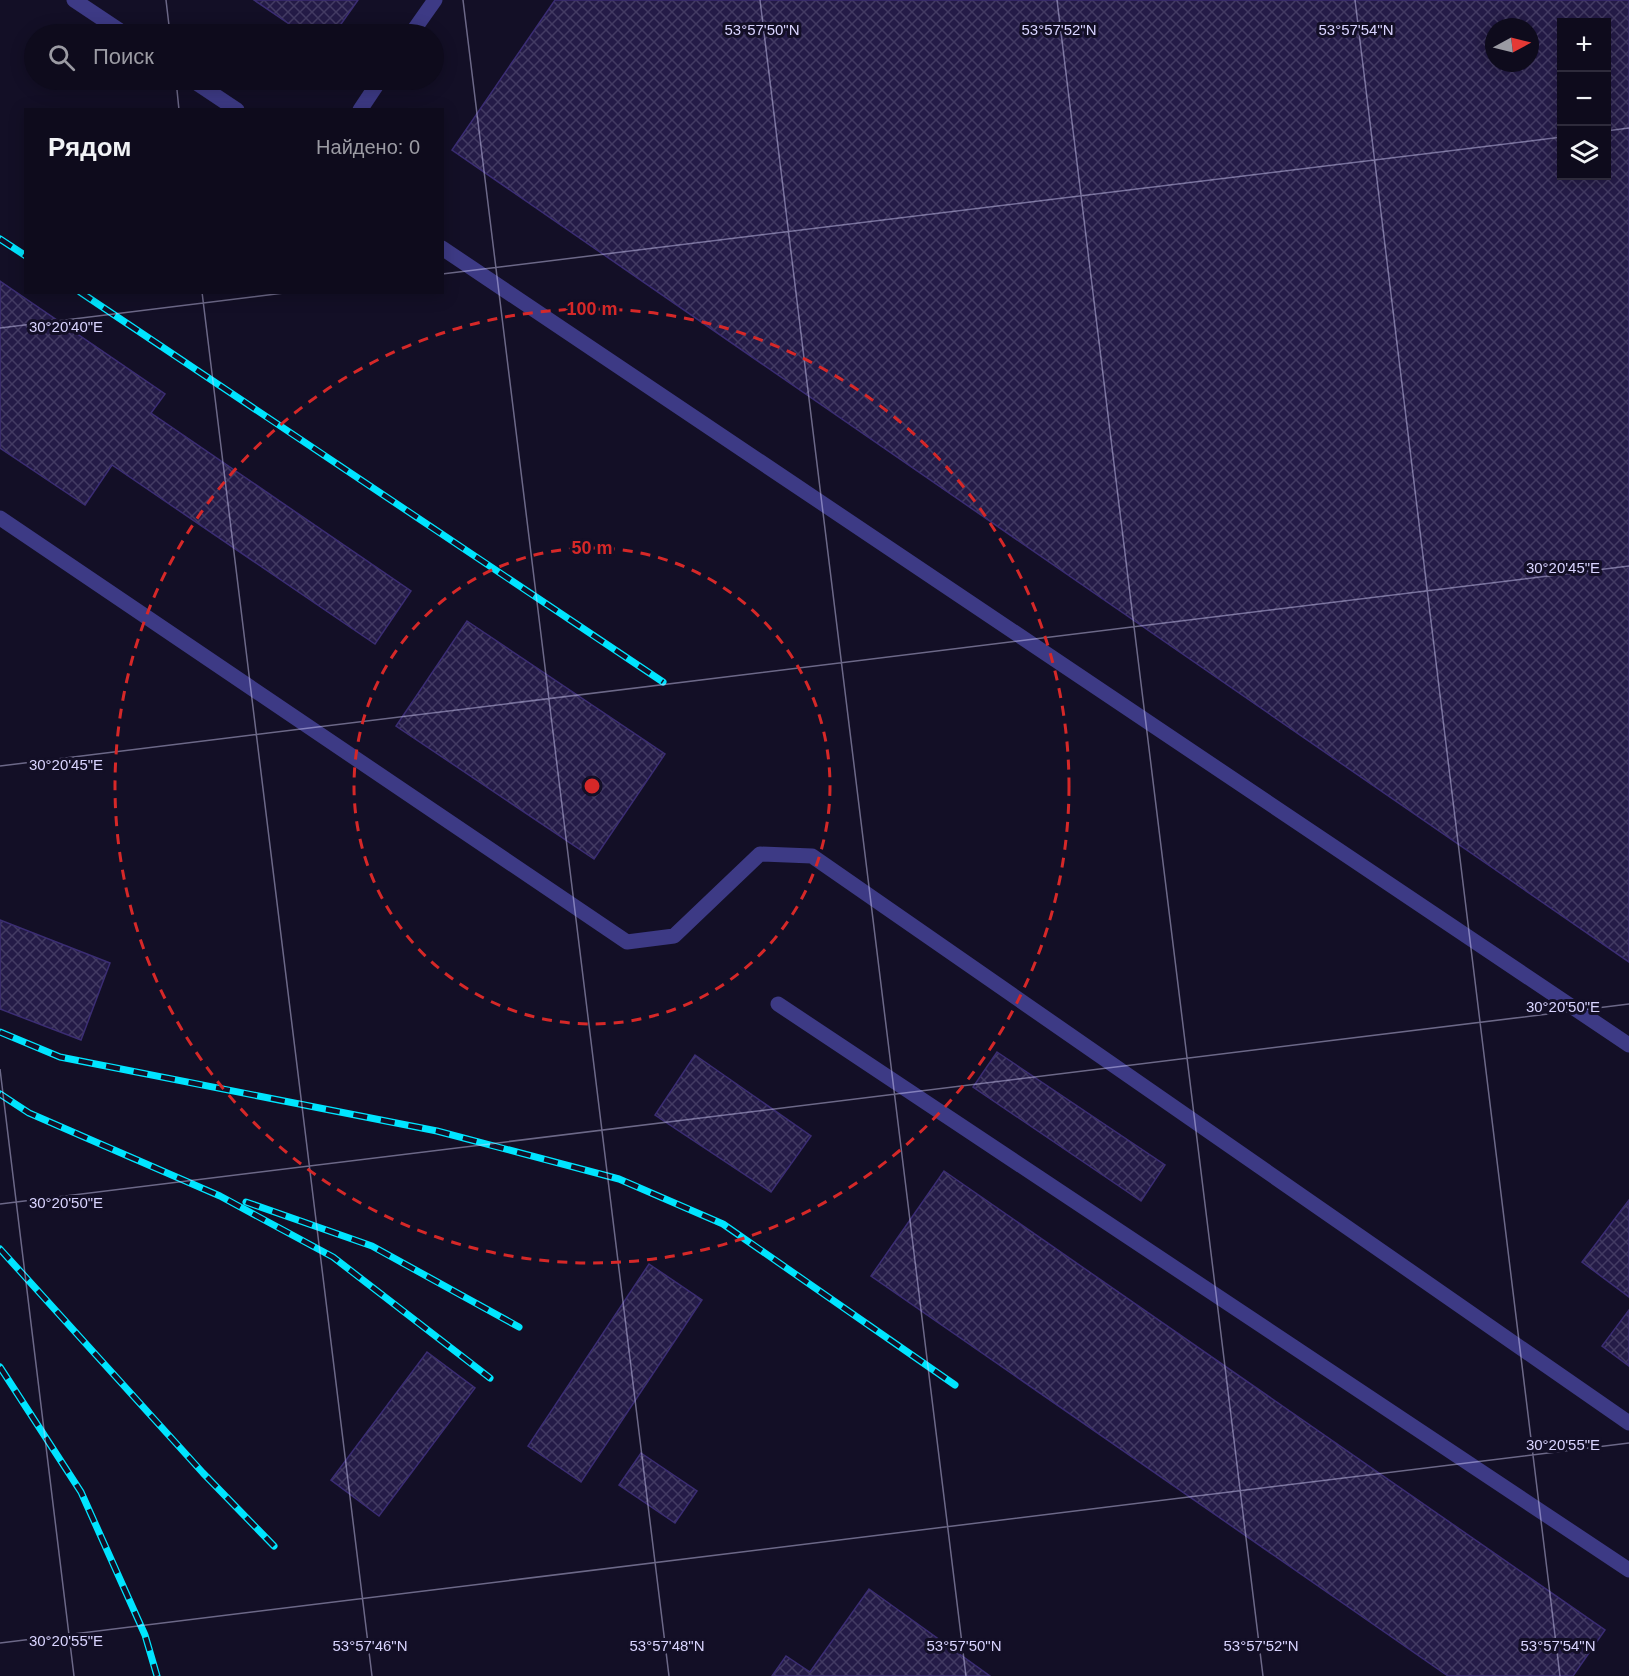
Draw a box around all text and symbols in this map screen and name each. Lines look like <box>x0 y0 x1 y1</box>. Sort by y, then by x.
north arrow <box>1485 18 1539 72</box>
map controls <box>1557 18 1611 180</box>
button: + <box>1557 18 1611 72</box>
text: 53°57'50"N <box>724 21 800 38</box>
text: 53°57'52"N <box>1021 21 1097 38</box>
text: 53°57'54"N <box>1318 21 1394 38</box>
search box <box>24 24 444 90</box>
icon: search <box>45 41 78 74</box>
text: Поиск <box>93 44 154 69</box>
button: − <box>1557 72 1611 126</box>
button: layers <box>1557 126 1611 180</box>
text: Рядом <box>48 132 131 162</box>
text: Найдено: 0 <box>316 136 420 158</box>
text: 100 m <box>566 299 618 319</box>
text: 30°20'40"E <box>29 318 103 335</box>
text: 50 m <box>571 538 613 558</box>
text: 30°20'45"E <box>1526 559 1600 576</box>
text: 30°20'45"E <box>29 756 103 773</box>
centre of rings <box>582 776 602 796</box>
text: 30°20'50"E <box>1526 998 1600 1015</box>
text: 30°20'50"E <box>29 1194 103 1211</box>
text: 30°20'55"E <box>1526 1436 1600 1453</box>
text: 30°20'55"E <box>29 1632 103 1649</box>
text: 53°57'46"N <box>332 1637 408 1654</box>
text: 53°57'48"N <box>629 1637 705 1654</box>
text: 53°57'50"N <box>926 1637 1002 1654</box>
text: 53°57'52"N <box>1223 1637 1299 1654</box>
text: 53°57'54"N <box>1520 1637 1596 1654</box>

